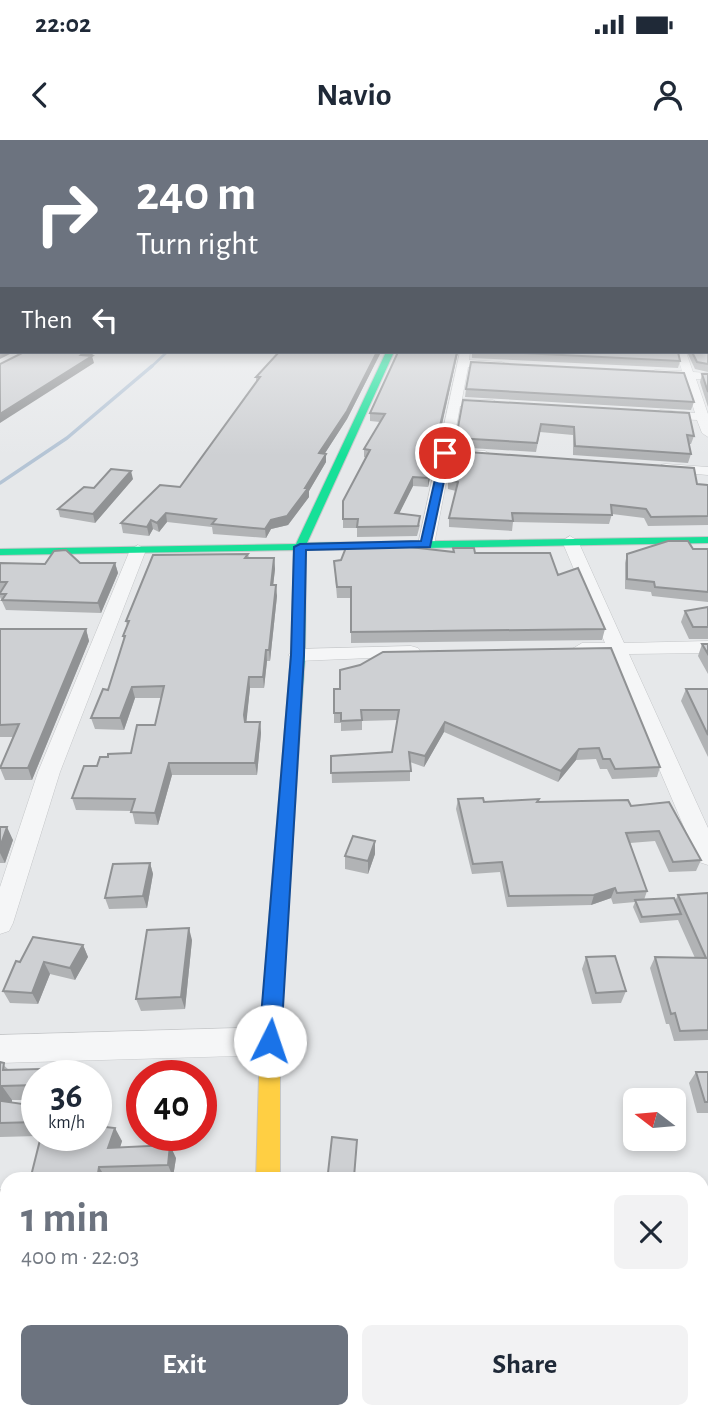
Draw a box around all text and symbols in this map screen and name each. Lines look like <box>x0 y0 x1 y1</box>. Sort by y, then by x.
text: 22:02 <box>35 11 91 37</box>
icon: back <box>21 76 59 114</box>
icon: person <box>649 76 687 114</box>
text: Navio <box>316 79 392 111</box>
icon: right <box>21 168 112 259</box>
text: 240 m <box>136 170 256 219</box>
text: Turn right <box>136 228 258 260</box>
icon: left <box>86 301 124 339</box>
text: Then <box>21 307 72 333</box>
pin <box>415 423 475 483</box>
icon: arrive <box>426 434 464 472</box>
position arrow <box>233 1004 307 1078</box>
speed limit sign: 40 <box>126 1060 217 1151</box>
text: 36 <box>50 1079 82 1114</box>
north arrow <box>623 1088 686 1152</box>
map controls <box>623 1088 686 1151</box>
text: km/h <box>48 1114 85 1132</box>
button: close <box>614 1195 688 1269</box>
text: 1 min <box>21 1197 110 1239</box>
text: 400 m · 22:03 <box>21 1246 139 1269</box>
button: Exit <box>21 1325 348 1405</box>
button: Share <box>362 1325 688 1405</box>

